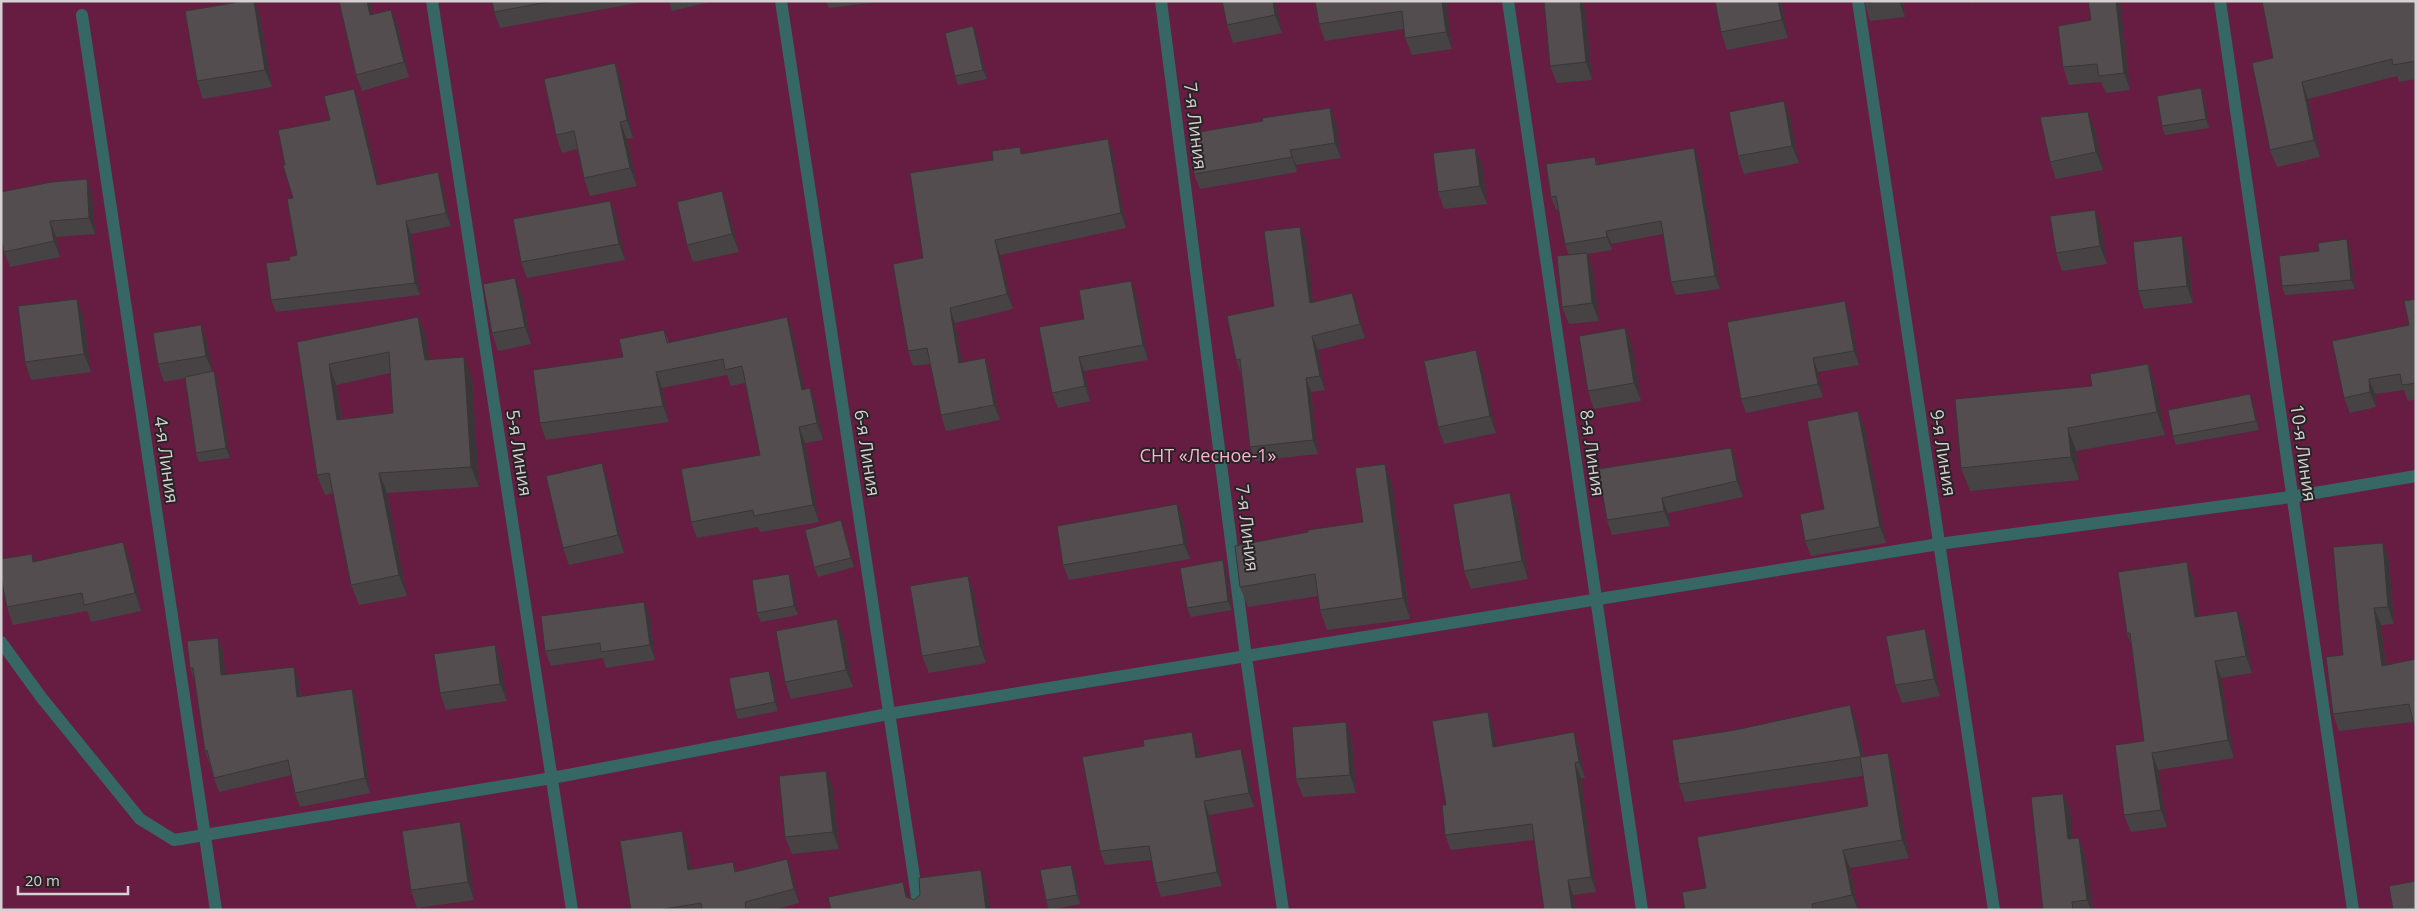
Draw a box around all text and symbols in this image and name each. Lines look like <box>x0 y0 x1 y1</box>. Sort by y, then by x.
street label: 7-я Линия <box>1179 81 1213 171</box>
street label: 10-я Линия <box>2285 403 2323 503</box>
street label: 5-я Линия <box>501 408 539 498</box>
street label: 6-я Линия <box>849 408 887 498</box>
street label: 8-я Линия <box>1575 408 1611 498</box>
street label: 9-я Линия <box>1925 408 1963 498</box>
street label: 4-я Линия <box>149 415 185 505</box>
park label: СНТ «Лесное-1» <box>1140 443 1276 467</box>
street label: 7-я Линия <box>1231 483 1265 573</box>
scale bar <box>18 864 128 896</box>
text: 20 m <box>25 870 60 890</box>

